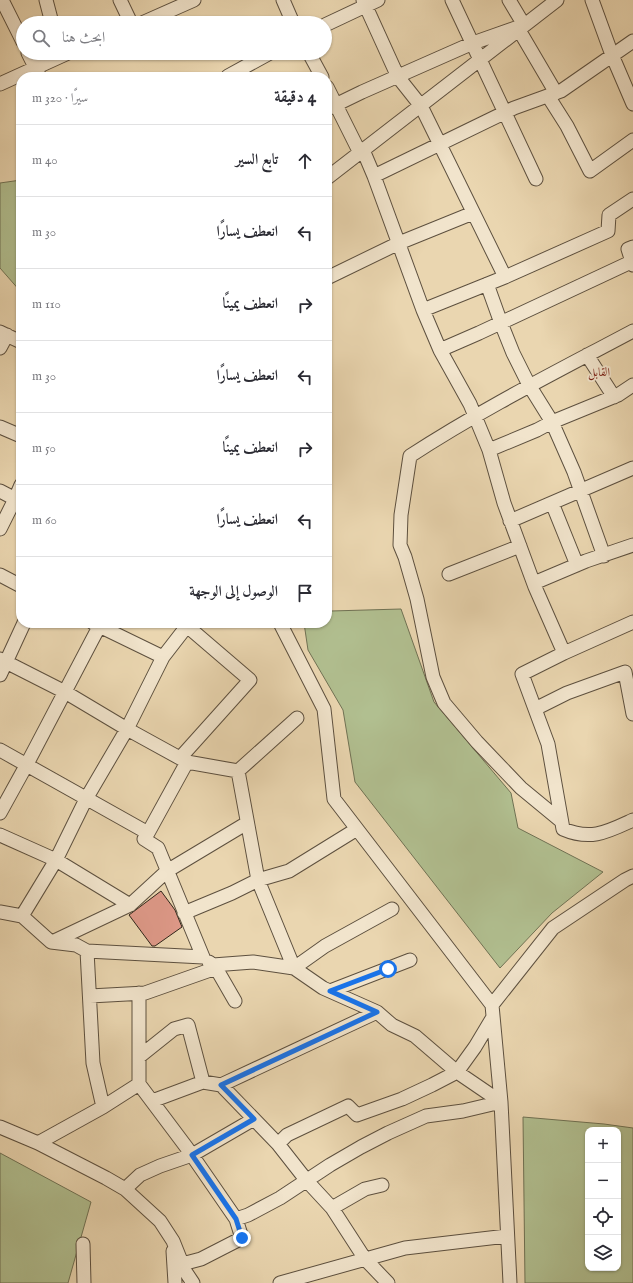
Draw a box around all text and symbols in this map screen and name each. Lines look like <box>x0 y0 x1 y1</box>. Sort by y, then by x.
search box <box>16 16 332 60</box>
icon: search <box>30 27 52 49</box>
text: ابحث هنا <box>62 28 105 47</box>
text: 4 دقيقة <box>274 87 316 108</box>
text: سيرًا · 320 m <box>32 90 88 107</box>
text: تابع السير <box>236 150 278 169</box>
icon: ahead <box>294 150 316 172</box>
text: 40 m <box>32 152 58 169</box>
text: انعطف يسارًا <box>216 222 278 241</box>
icon: left <box>294 222 316 244</box>
text: 30 m <box>32 224 56 241</box>
text: انعطف يمينًا <box>222 294 278 313</box>
icon: right <box>294 294 316 316</box>
text: 110 m <box>32 296 61 313</box>
district label: القابل <box>588 365 610 381</box>
text: انعطف يسارًا <box>216 366 278 385</box>
icon: left <box>294 366 316 388</box>
text: 30 m <box>32 368 56 385</box>
text: انعطف يمينًا <box>222 438 278 457</box>
icon: right <box>294 438 316 460</box>
text: 50 m <box>32 440 56 457</box>
text: انعطف يسارًا <box>216 510 278 529</box>
icon: left <box>294 510 316 532</box>
text: 60 m <box>32 512 57 529</box>
text: الوصول إلى الوجهة <box>189 582 278 601</box>
icon: arrive <box>294 582 316 604</box>
route start <box>379 960 397 978</box>
map controls <box>585 1127 621 1271</box>
button: + <box>585 1127 621 1163</box>
button: − <box>585 1163 621 1199</box>
button: locate <box>585 1199 621 1235</box>
route end <box>233 1229 251 1247</box>
button: layers <box>585 1235 621 1271</box>

